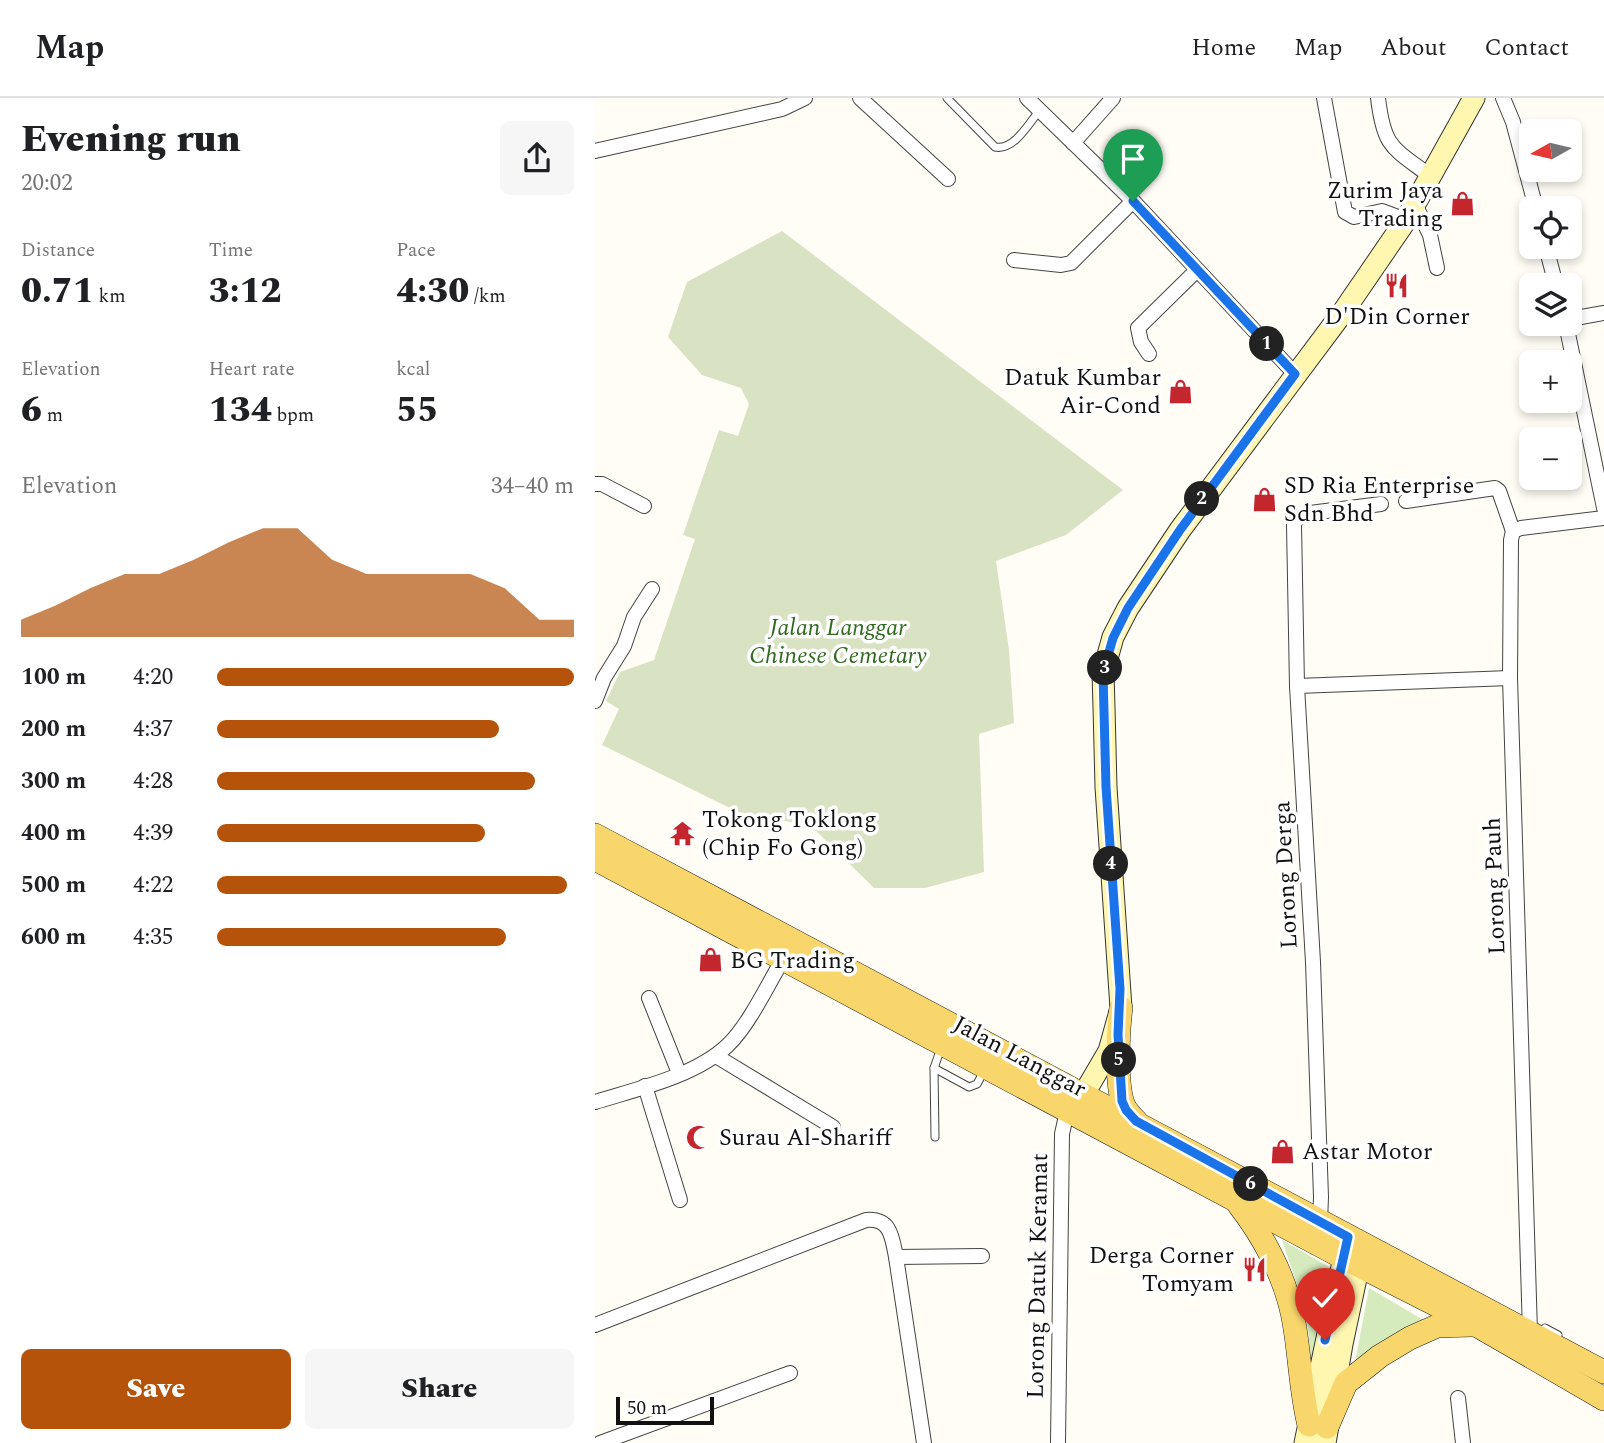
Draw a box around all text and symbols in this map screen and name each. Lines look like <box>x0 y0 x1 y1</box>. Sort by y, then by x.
text: Map <box>35 23 104 73</box>
text: Home <box>1191 30 1256 66</box>
text: Map <box>1294 30 1342 66</box>
text: About <box>1380 30 1446 66</box>
text: Contact <box>1484 30 1569 66</box>
text: Evening run <box>21 111 241 169</box>
north arrow <box>1519 119 1582 182</box>
map controls <box>1519 119 1582 490</box>
button: share <box>500 121 574 195</box>
pin <box>1103 129 1163 201</box>
icon: arrive <box>1114 140 1152 178</box>
text: 20:02 <box>21 166 73 201</box>
place label: Zurim Jaya Trading <box>1327 173 1443 237</box>
shop icon: Zurim Jaya Trading <box>1449 190 1477 218</box>
button: locate <box>1519 196 1582 259</box>
text: Distance <box>21 236 95 265</box>
text: Time <box>209 236 253 265</box>
text: Pace <box>396 236 436 265</box>
text: 0.71 <box>21 265 94 318</box>
text: 3:12 <box>209 265 281 318</box>
text: 4:30 <box>396 265 469 318</box>
restaurant icon: D'Din Corner <box>1383 271 1411 299</box>
button: layers <box>1519 273 1582 336</box>
text: km <box>94 282 126 311</box>
text: /km <box>469 282 506 311</box>
place label: D'Din Corner <box>1324 299 1470 335</box>
pin: 1 <box>1249 327 1285 362</box>
text: 1 <box>1261 329 1272 358</box>
button: + <box>1519 350 1582 413</box>
text: Elevation <box>21 355 101 384</box>
text: Heart rate <box>209 355 295 384</box>
text: kcal <box>396 355 430 384</box>
place label: Datuk Kumbar Air-Cond <box>1004 360 1161 424</box>
shop icon: Datuk Kumbar Air-Cond <box>1167 377 1195 405</box>
text: 6 <box>21 384 42 437</box>
text: 134 <box>209 384 272 437</box>
text: 55 <box>396 384 438 437</box>
text: m <box>42 401 63 430</box>
text: bpm <box>272 401 314 430</box>
button: − <box>1519 427 1582 490</box>
place label: SD Ria Enterprise Sdn Bhd <box>1284 468 1474 532</box>
text: Elevation <box>21 469 117 504</box>
text: 34–40 m <box>491 469 574 504</box>
pin: 2 <box>1185 482 1219 516</box>
text: 2 <box>1196 484 1207 513</box>
shop icon: SD Ria Enterprise Sdn Bhd <box>1250 485 1278 513</box>
park label: Jalan Langgar Chinese Cemetary <box>749 610 927 674</box>
pin: 3 <box>1087 650 1123 686</box>
text: 3 <box>1099 653 1110 682</box>
text: 100 m <box>21 660 86 695</box>
text: 4:20 <box>133 660 173 695</box>
text: 200 m <box>21 712 86 747</box>
text: 4:37 <box>133 712 173 747</box>
text: 300 m <box>21 764 86 799</box>
text: 4:28 <box>133 764 173 799</box>
street label: Lorong Derga <box>1264 800 1308 950</box>
place label: Tokong Toklong (Chip Fo Gong) <box>702 802 877 866</box>
text: 400 m <box>21 816 86 851</box>
text: 4:39 <box>133 816 173 851</box>
street label: Lorong Pauh <box>1475 817 1515 955</box>
temple icon: Tokong Toklong (Chip Fo Gong) <box>668 819 696 847</box>
pin: 4 <box>1093 846 1129 882</box>
text: 4 <box>1105 849 1116 878</box>
text: 500 m <box>21 868 86 903</box>
text: 4:22 <box>133 868 173 903</box>
text: 600 m <box>21 920 86 955</box>
text: 4:35 <box>133 920 173 955</box>
place label: BG Trading <box>730 943 855 979</box>
shop icon: BG Trading <box>696 946 724 974</box>
street label: Jalan Langgar <box>946 1007 1093 1107</box>
pin: 5 <box>1101 1042 1137 1077</box>
text: 5 <box>1113 1045 1124 1074</box>
place label: Surau Al-Shariff <box>719 1120 893 1156</box>
mosque icon: Surau Al-Shariff <box>685 1123 713 1151</box>
place label: Astar Motor <box>1302 1134 1433 1170</box>
shop icon: Astar Motor <box>1268 1137 1296 1165</box>
street label: Lorong Datuk Keramat <box>1018 1153 1058 1399</box>
pin: 6 <box>1233 1166 1269 1202</box>
text: 6 <box>1245 1169 1256 1198</box>
place label: Derga Corner Tomyam <box>1089 1238 1234 1302</box>
restaurant icon: Derga Corner Tomyam <box>1240 1255 1268 1283</box>
pin <box>1295 1268 1355 1340</box>
icon: check <box>1306 1279 1344 1317</box>
button: Save <box>21 1349 291 1429</box>
button: Share <box>305 1349 574 1429</box>
scale bar <box>616 1394 714 1426</box>
text: 50 m <box>627 1394 667 1423</box>

